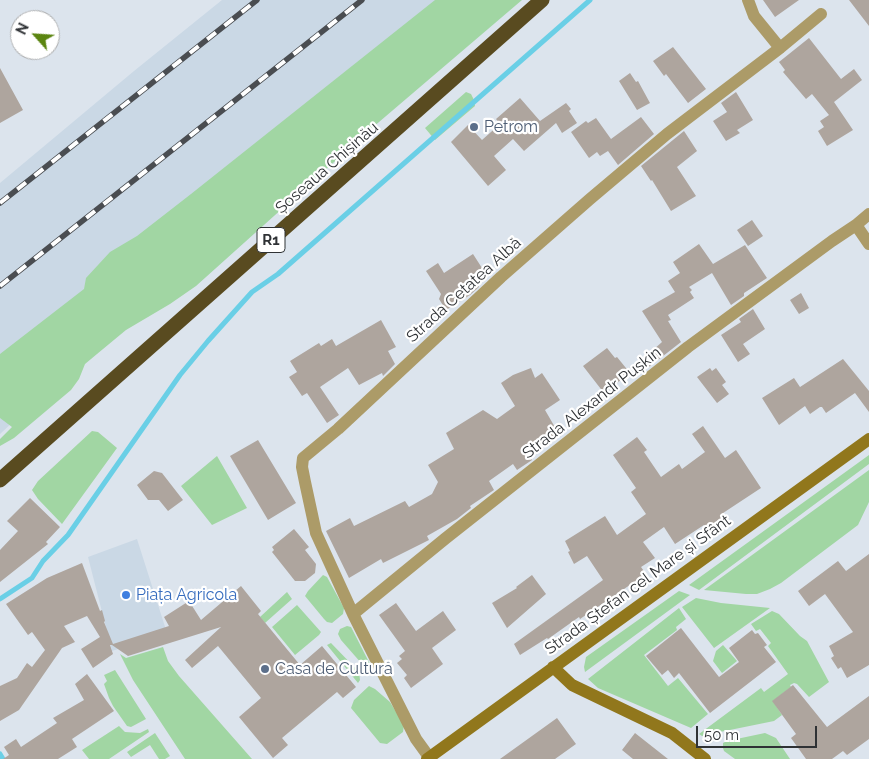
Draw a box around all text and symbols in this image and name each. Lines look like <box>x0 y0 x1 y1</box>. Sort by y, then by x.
north arrow <box>10 10 60 60</box>
text: N <box>13 21 32 37</box>
place label: Petrom <box>484 117 538 137</box>
street label: Șoseaua Chișinău <box>272 118 382 218</box>
marker: Petrom <box>468 121 480 133</box>
road number: R1 <box>257 228 285 252</box>
street label: Strada Cetatea Albă <box>403 234 525 346</box>
street label: Strada Alexandr Pușkin <box>519 343 665 463</box>
street label: Strada Ștefan cel Mare și Sfânt <box>541 511 735 659</box>
place label: Piața Agricola <box>136 585 237 605</box>
marker: Piața Agricola <box>120 589 132 601</box>
place label: Casa de Cultură <box>275 659 393 679</box>
marker: Casa de Cultură <box>259 663 271 675</box>
scale bar <box>699 716 820 748</box>
text: 50 m <box>704 726 739 744</box>

